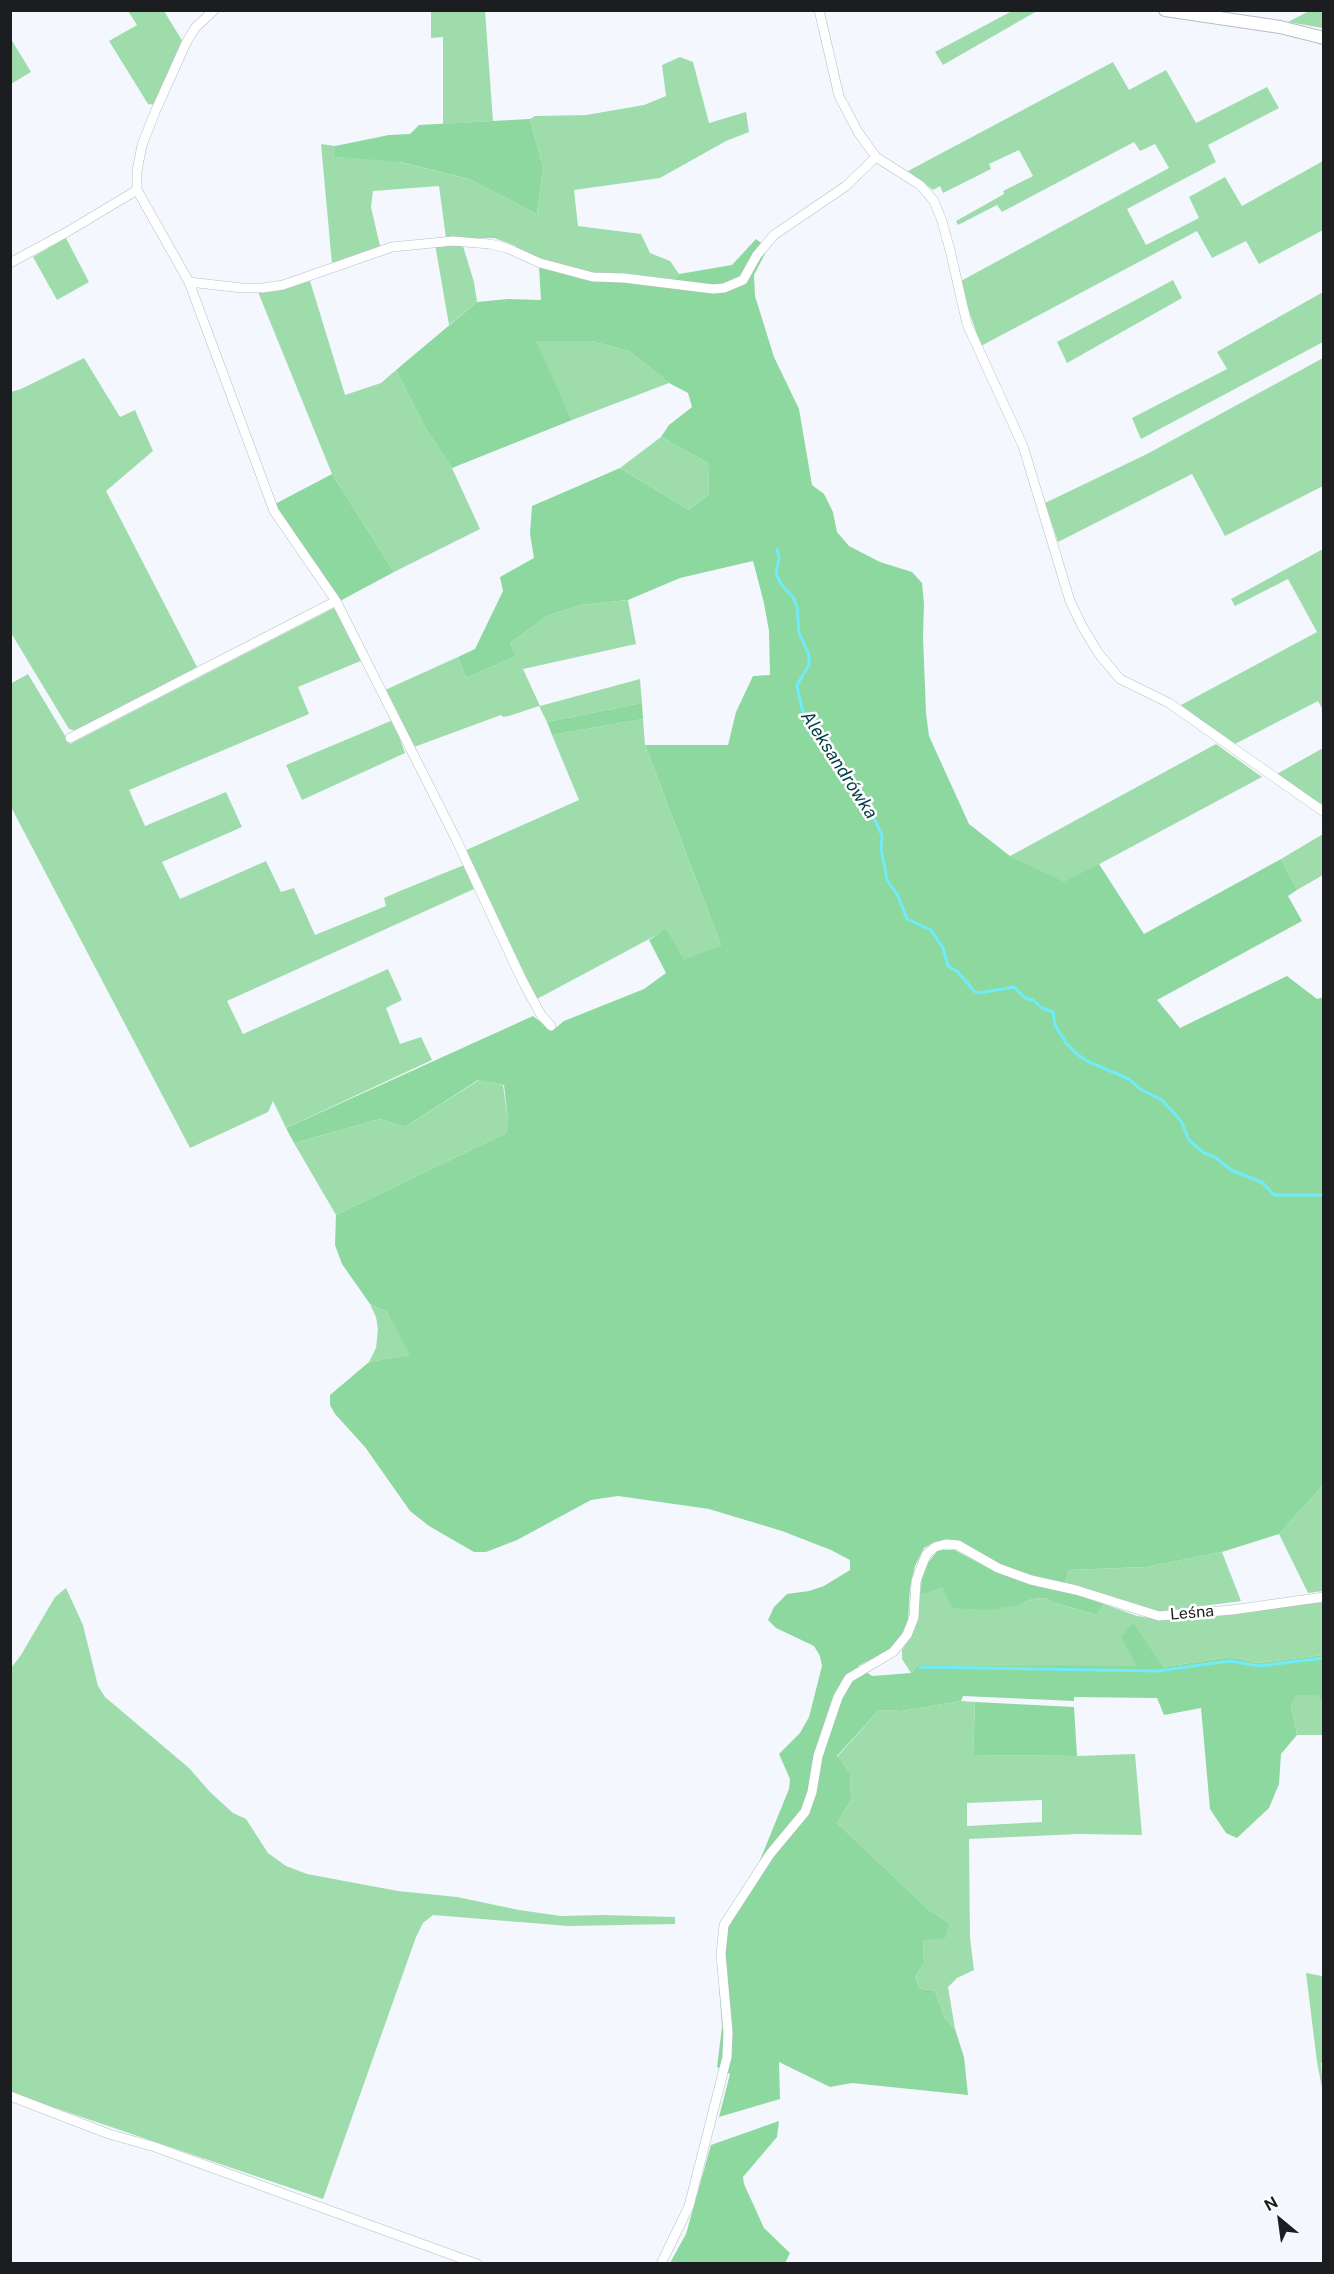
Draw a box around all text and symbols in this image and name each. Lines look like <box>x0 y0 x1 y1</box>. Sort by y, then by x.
water label: Aleksandrówka <box>796 707 882 823</box>
street label: Leśna <box>1169 1602 1215 1624</box>
north arrow <box>1250 2190 1310 2250</box>
text: N <box>1261 2192 1281 2215</box>

